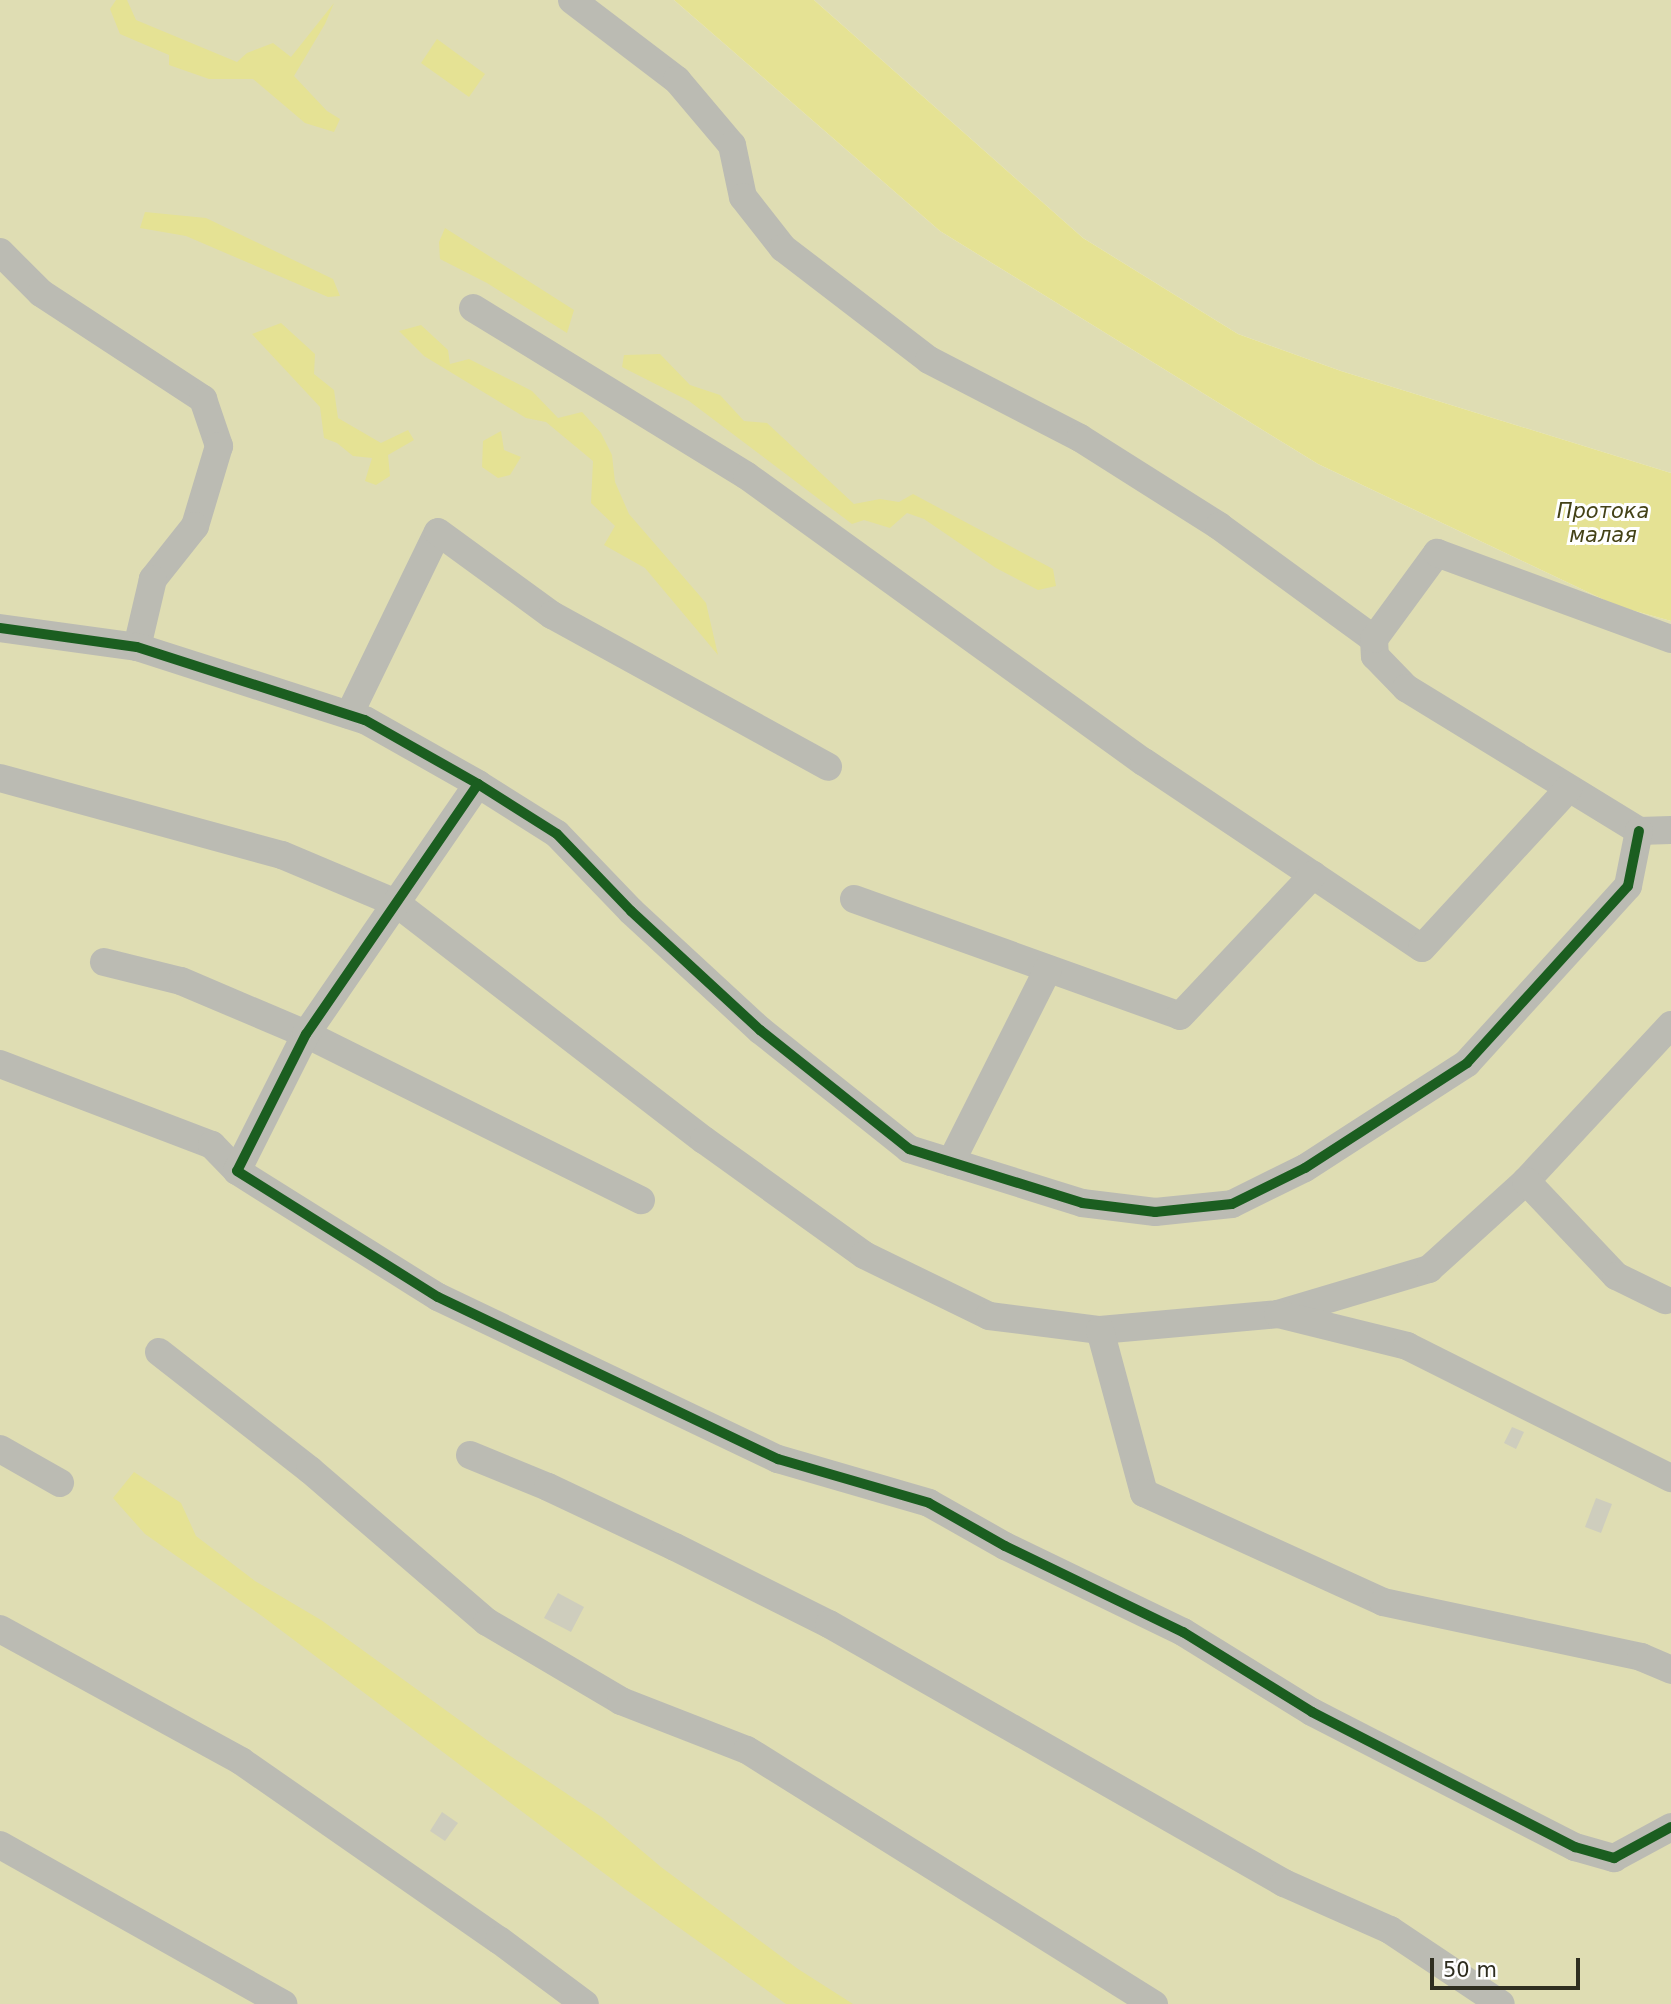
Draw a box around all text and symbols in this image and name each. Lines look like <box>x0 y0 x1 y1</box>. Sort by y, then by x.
water label: Протока малая <box>1557 498 1649 548</box>
scale bar <box>1433 1944 1584 1988</box>
text: 50 m <box>1443 1958 1497 1982</box>

